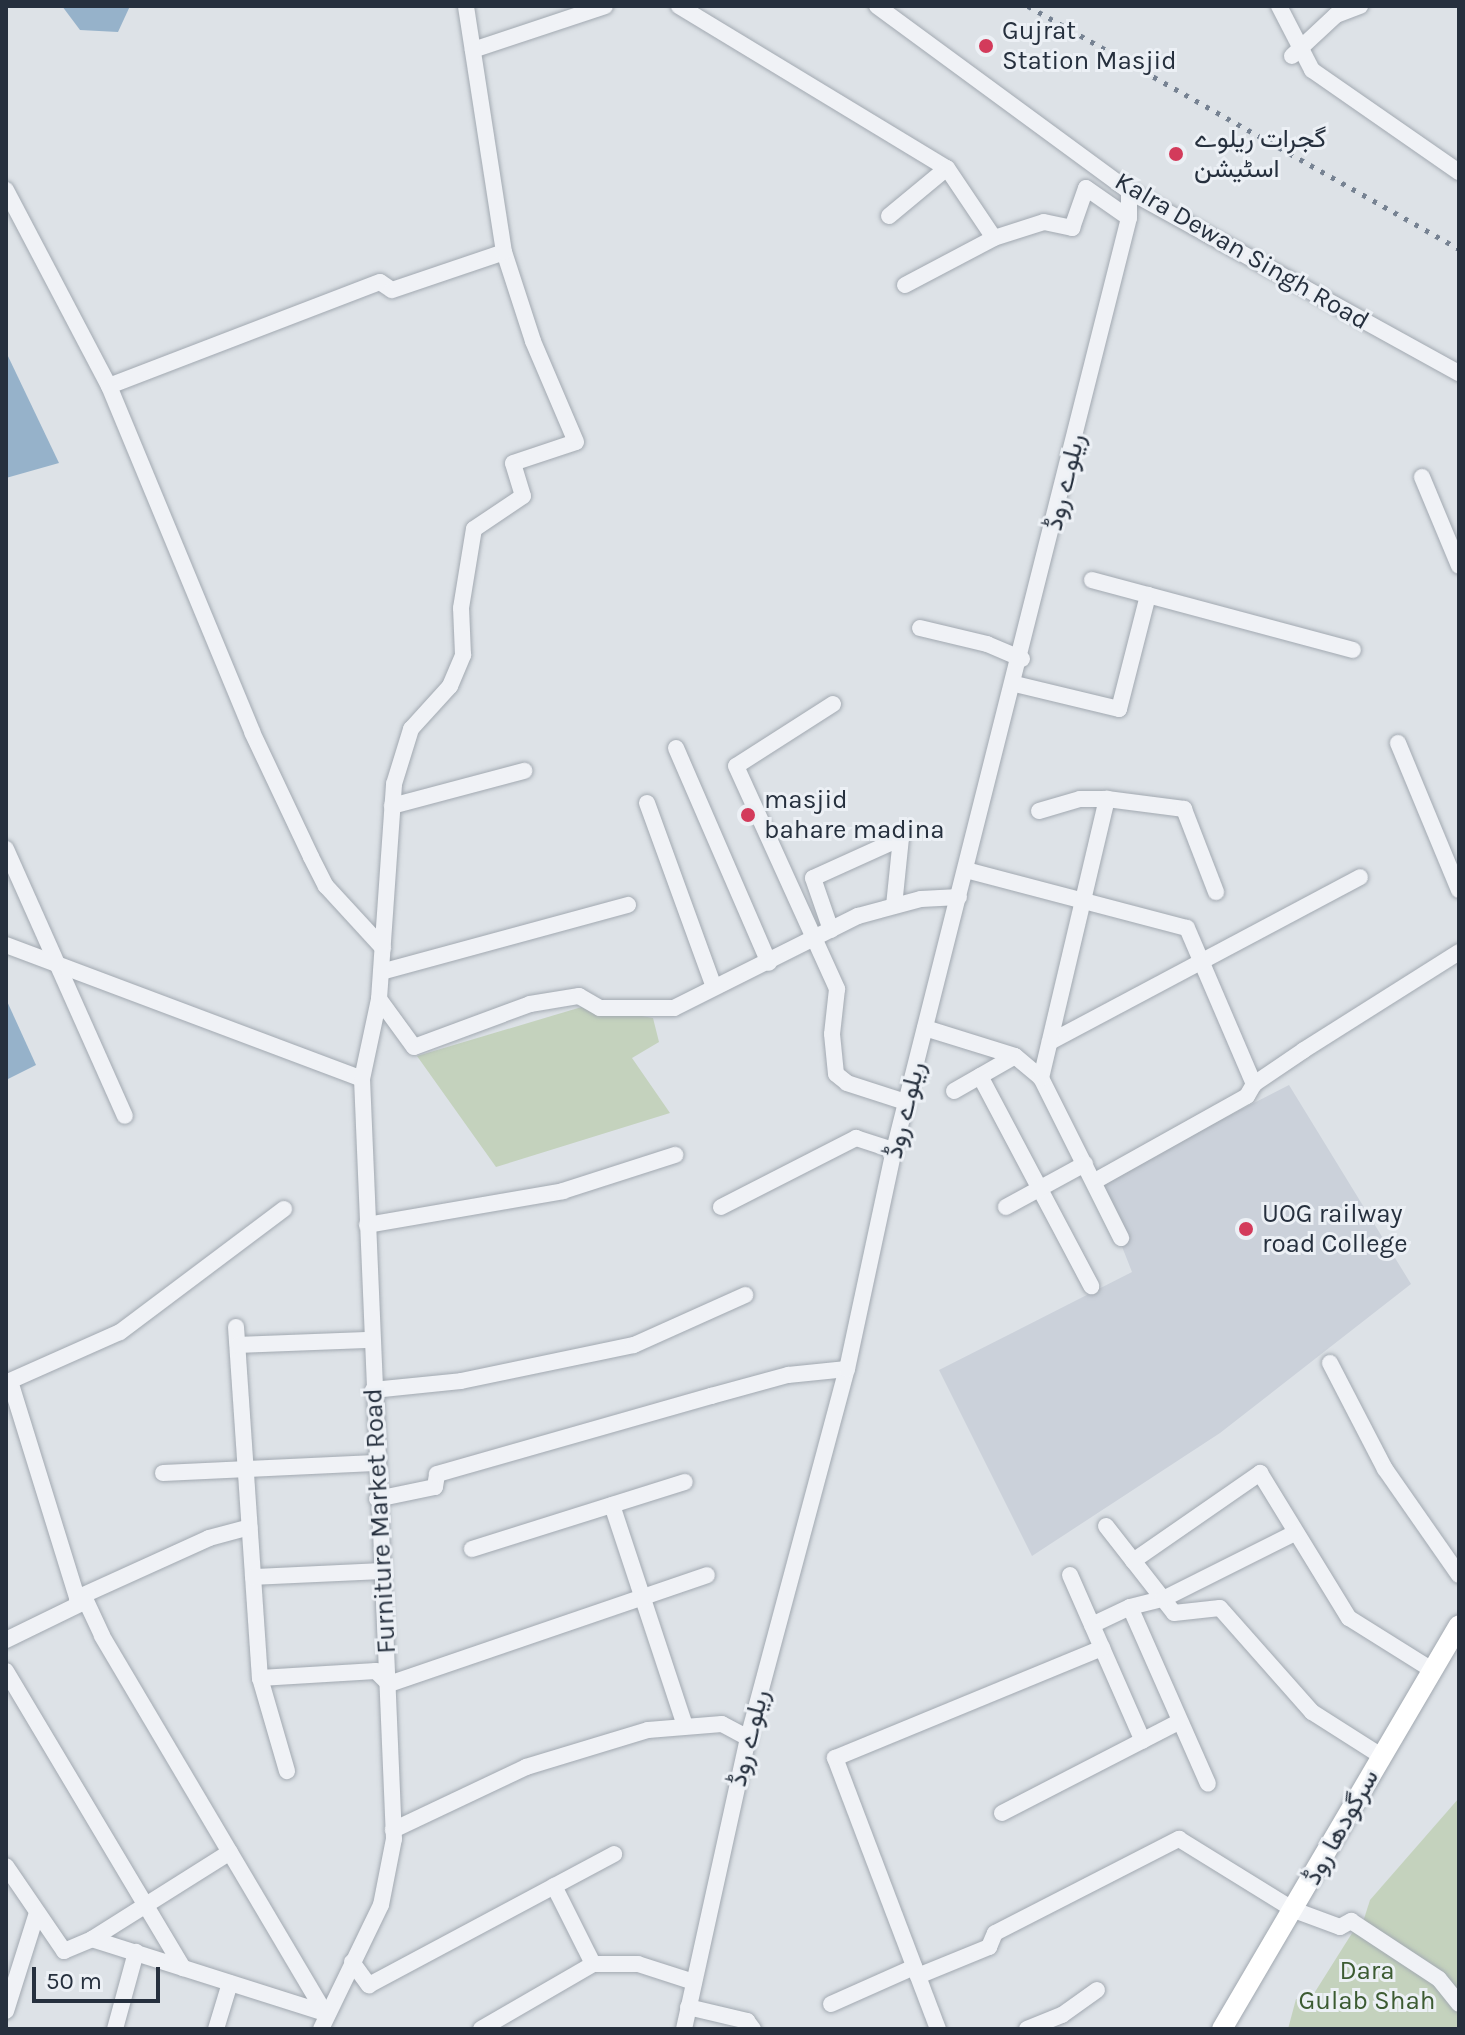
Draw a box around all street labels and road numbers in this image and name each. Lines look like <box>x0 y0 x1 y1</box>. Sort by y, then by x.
street label: Kalra Dewan Singh Road <box>1109 165 1375 337</box>
street label: ریلوے روڈ <box>1038 430 1092 534</box>
street label: ریلوے روڈ <box>878 1058 932 1162</box>
street label: Furniture Market Road <box>357 1388 403 1654</box>
street label: ریلوے روڈ <box>722 1686 776 1790</box>
street label: سرگودھا روڈ <box>1297 1764 1385 1890</box>

